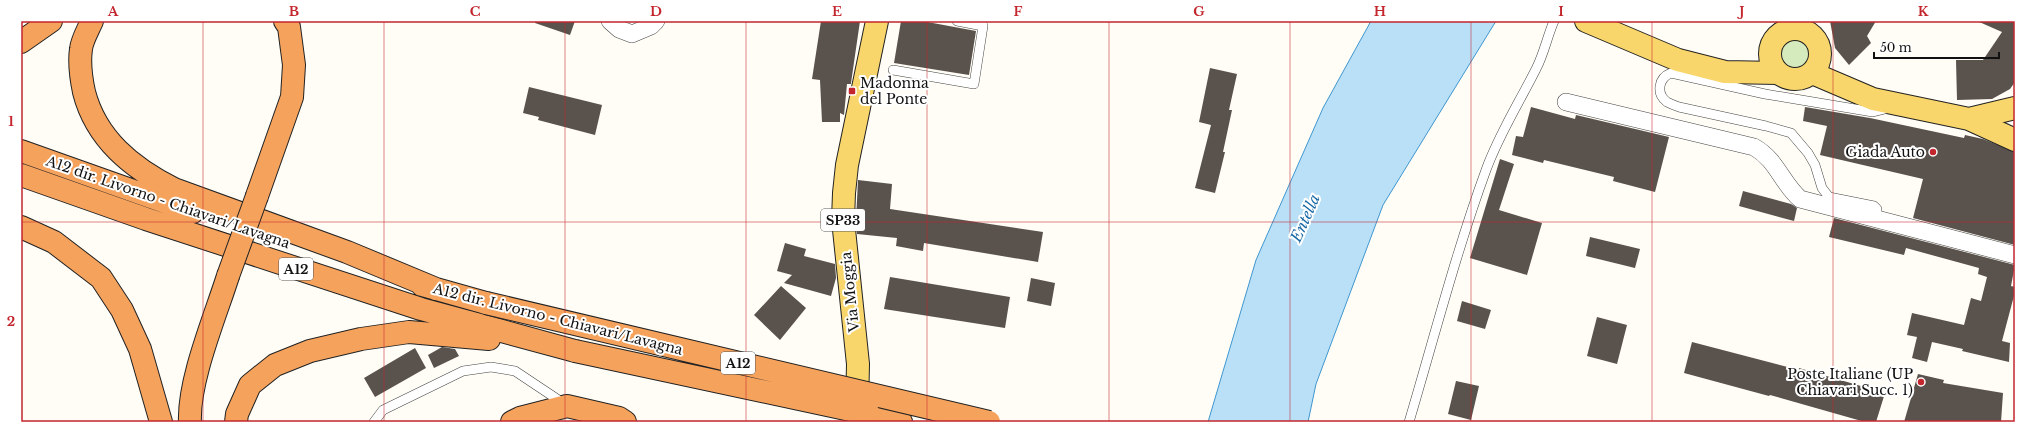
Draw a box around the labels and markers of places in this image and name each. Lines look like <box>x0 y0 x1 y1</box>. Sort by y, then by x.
place label: Madonna del Ponte <box>860 74 929 108</box>
marker: Madonna del Ponte <box>847 86 857 96</box>
place label: Giada Auto <box>1845 143 1925 161</box>
marker: Giada Auto <box>1928 147 1938 157</box>
place label: Poste Italiane (UP Chiavari Succ. 1) <box>1787 365 1913 399</box>
marker: Poste Italiane (UP Chiavari Succ. 1) <box>1916 377 1926 387</box>

